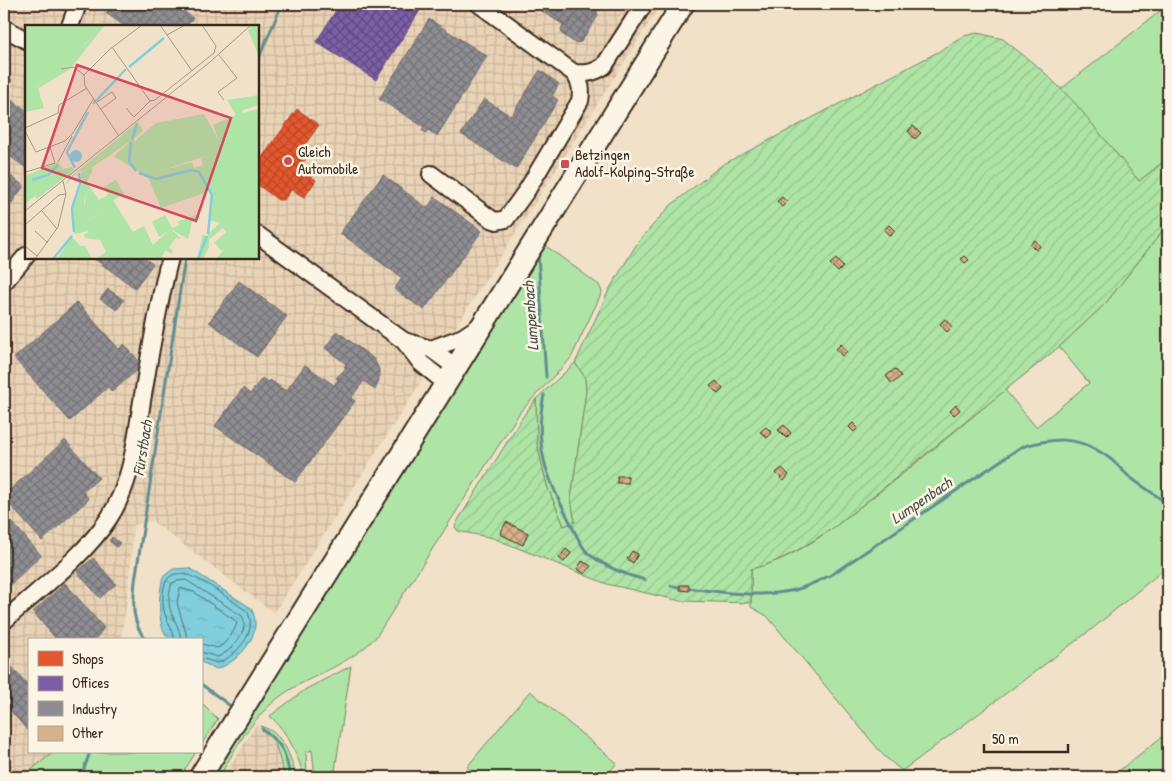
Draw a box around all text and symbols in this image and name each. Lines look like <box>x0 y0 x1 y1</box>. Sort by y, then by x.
inset map <box>25 25 259 259</box>
place label: Gleich Automobile <box>298 141 358 179</box>
place label: Betzingen Adolf-Kolping-Straße <box>575 144 694 182</box>
marker: Gleich Automobile <box>282 155 294 167</box>
marker: Betzingen Adolf-Kolping-Straße <box>559 158 571 170</box>
water label: Lumpenbach <box>517 279 543 351</box>
water label: Fürstbach <box>127 417 157 477</box>
water label: Lumpenbach <box>886 471 957 529</box>
legend <box>28 638 202 754</box>
text: Shops <box>72 648 104 669</box>
text: Offices <box>72 672 109 693</box>
text: Industry <box>72 698 117 719</box>
scale bar <box>984 721 1068 753</box>
text: Other <box>72 722 104 743</box>
text: 50 m <box>992 728 1019 749</box>

